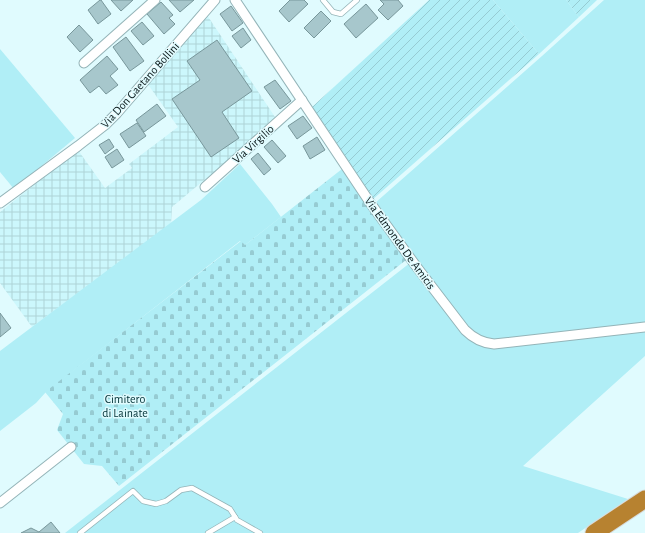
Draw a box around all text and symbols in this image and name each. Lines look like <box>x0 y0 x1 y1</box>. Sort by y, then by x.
street label: Via Don Gaetano Bollini <box>99 40 181 130</box>
street label: Via Virgilio <box>230 122 276 166</box>
street label: Via Edmondo De Amicis <box>362 195 438 291</box>
park label: Cimitero di Lainate <box>102 393 148 419</box>

